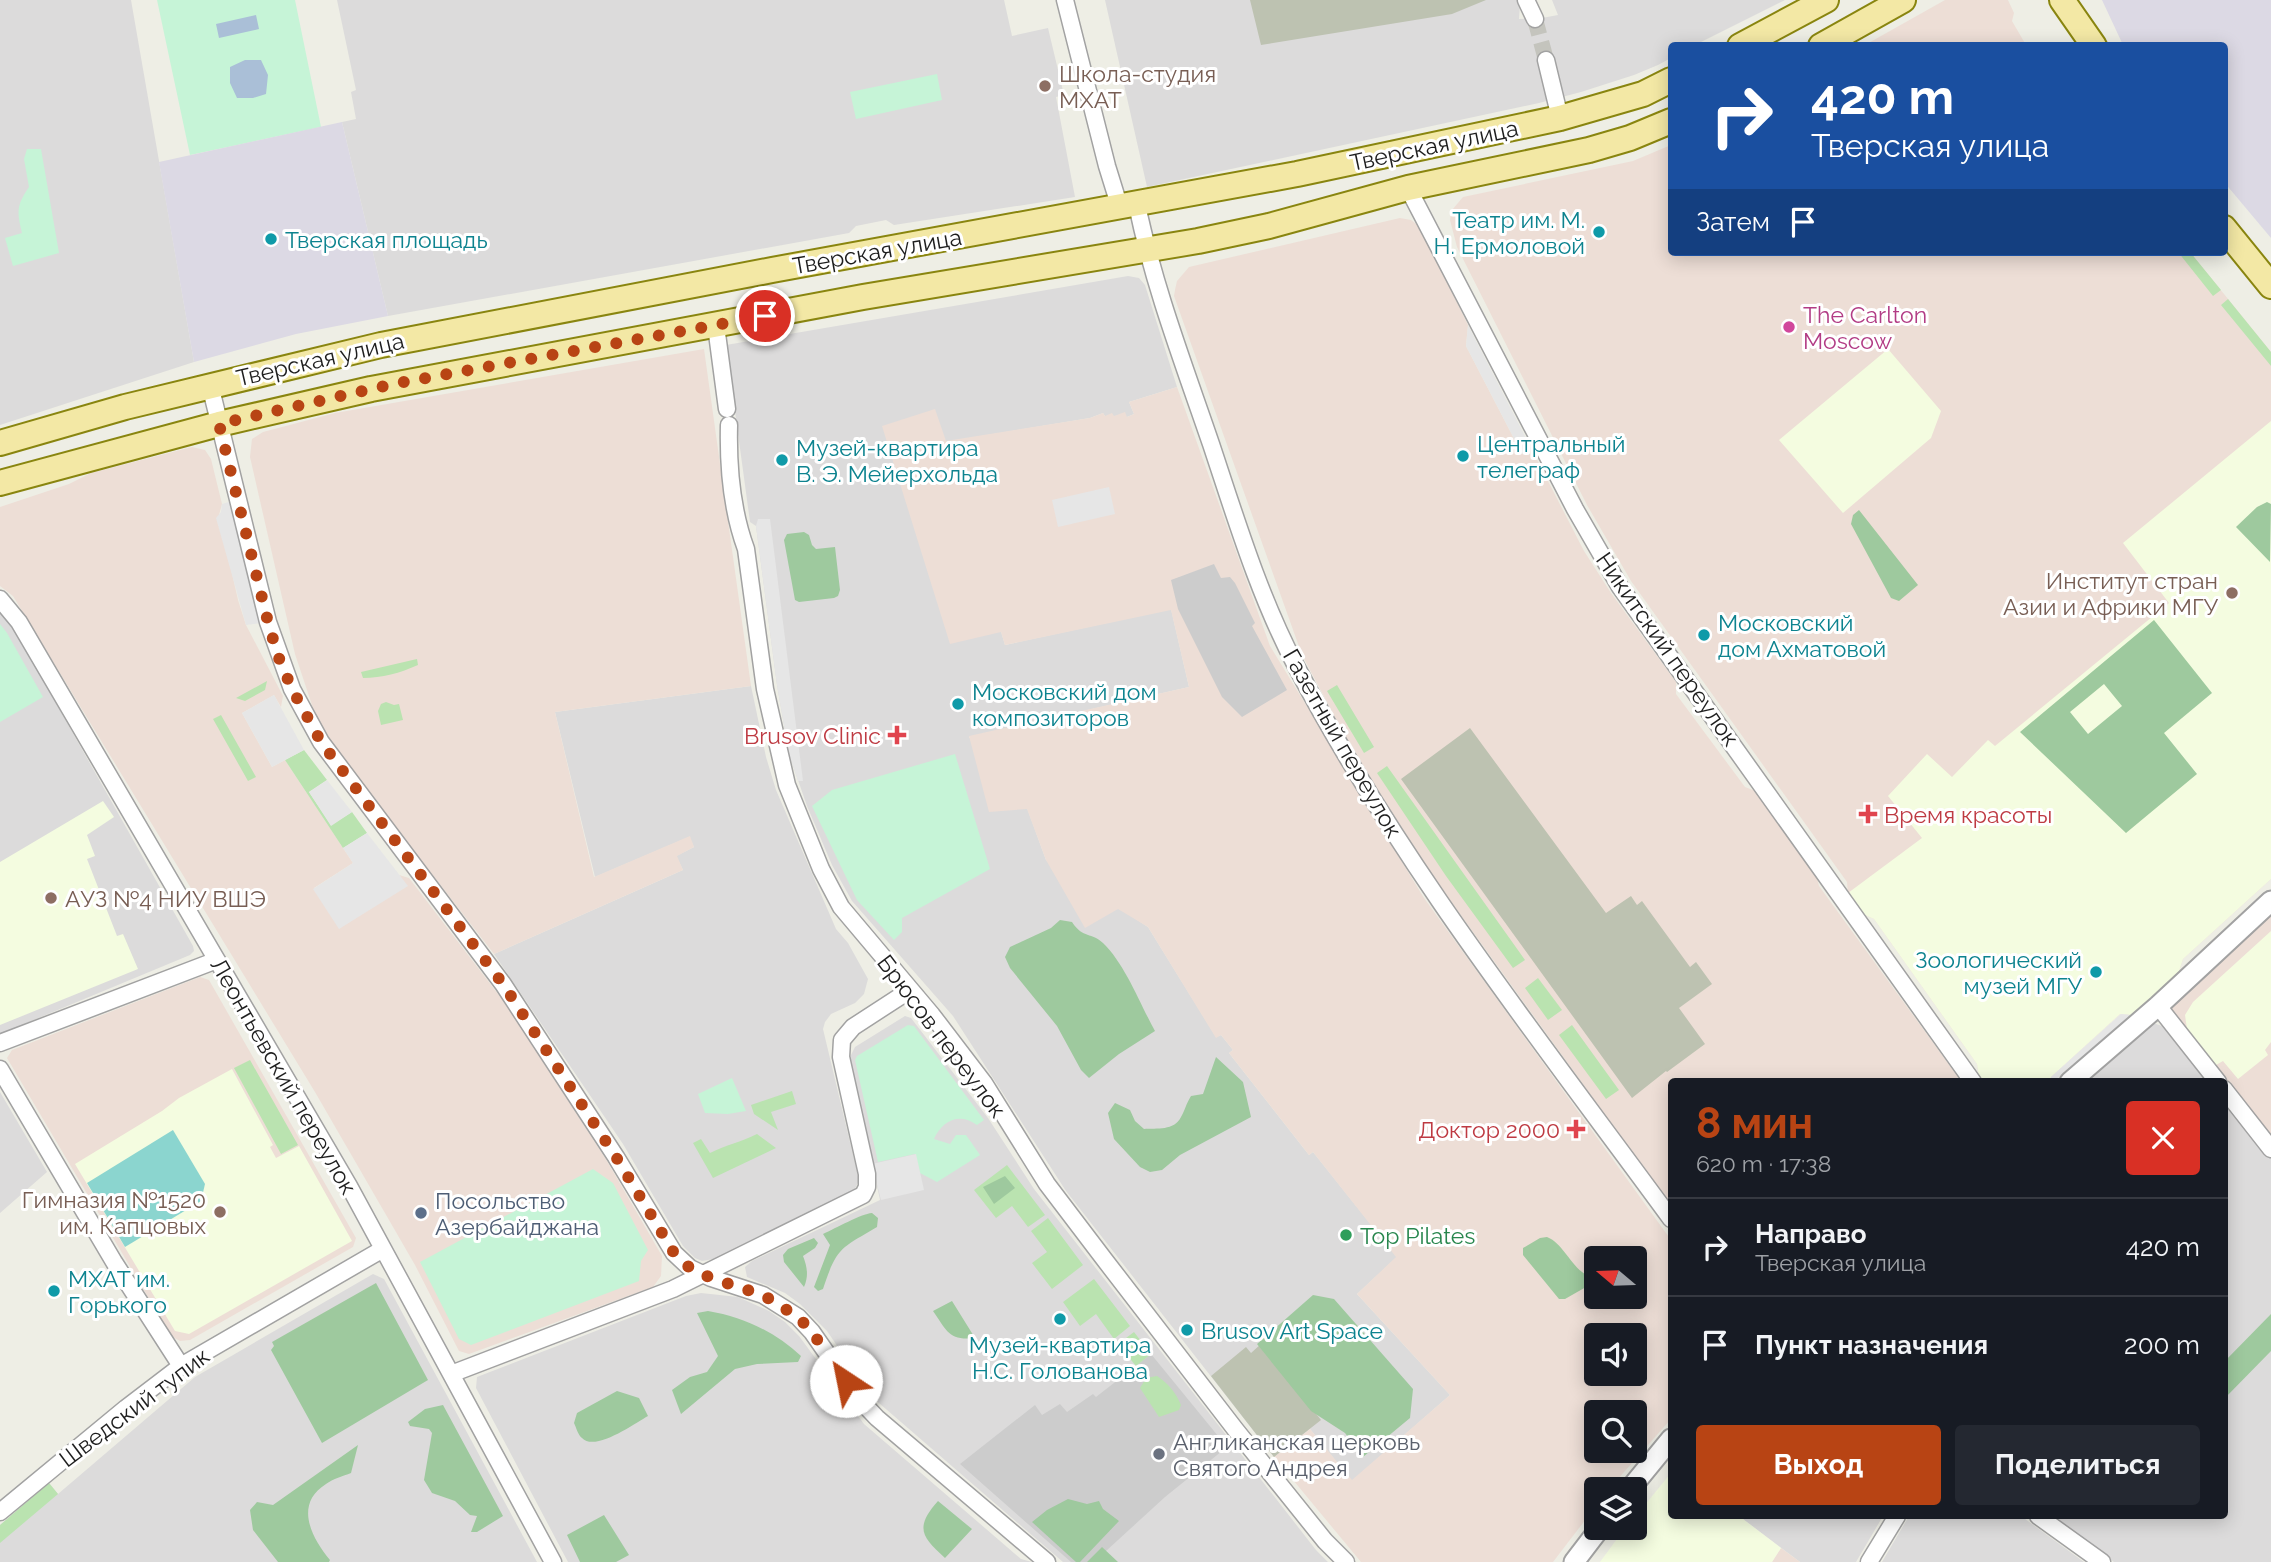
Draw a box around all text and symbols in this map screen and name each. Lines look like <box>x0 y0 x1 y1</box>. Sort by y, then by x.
place label: Школа-студия МХАТ <box>1059 60 1216 113</box>
text: 420 m <box>1811 68 1954 125</box>
icon: right <box>1696 70 1787 161</box>
marker: Школа-студия МХАТ <box>1037 78 1053 94</box>
street label: Тверская улица <box>1347 114 1521 176</box>
text: Тверская улица <box>1811 127 2049 164</box>
icon: arrive <box>1784 203 1822 241</box>
place label: Театр им. М. Н. Ермоловой <box>1434 206 1585 259</box>
text: Затем <box>1696 207 1770 237</box>
street label: Тверская улица <box>790 223 964 279</box>
marker: Театр им. М. Н. Ермоловой <box>1591 224 1607 240</box>
place label: Тверская площадь <box>285 226 488 253</box>
marker: Тверская площадь <box>263 231 279 247</box>
pin <box>735 286 795 346</box>
icon: arrive <box>746 297 784 335</box>
place label: The Carlton Moscow <box>1803 301 1927 354</box>
marker: The Carlton Moscow <box>1781 319 1797 335</box>
street label: Тверская улица <box>234 327 406 391</box>
place label: Центральный телеграф <box>1477 430 1625 483</box>
place label: Музей-квартира В. Э. Мейерхольда <box>796 434 998 487</box>
marker: Центральный телеграф <box>1455 448 1471 464</box>
marker: Музей-квартира В. Э. Мейерхольда <box>774 452 790 468</box>
street label: Никитский переулок <box>1591 547 1745 751</box>
place label: Институт стран Азии и Африки МГУ <box>2003 567 2219 620</box>
marker: Институт стран Азии и Африки МГУ <box>2224 585 2240 601</box>
place label: Московский дом Ахматовой <box>1718 609 1886 662</box>
marker: Московский дом Ахматовой <box>1696 627 1712 643</box>
street label: Газетный переулок <box>1278 644 1408 842</box>
place label: Московский дом композиторов <box>972 678 1157 731</box>
marker: Московский дом композиторов <box>950 696 966 712</box>
place label: Brusov Clinic <box>744 722 881 749</box>
marker: Brusov Clinic <box>887 725 907 745</box>
place label: Время красоты <box>1884 801 2052 828</box>
marker: Время красоты <box>1858 804 1878 824</box>
place label: АУЗ №4 НИУ ВШЭ <box>65 885 266 912</box>
marker: АУЗ №4 НИУ ВШЭ <box>43 890 59 906</box>
place label: Зоологический музей МГУ <box>1915 946 2083 999</box>
street label: Брюсов переулок <box>872 949 1012 1123</box>
street label: Леонтьевский переулок <box>205 953 363 1199</box>
marker: Зоологический музей МГУ <box>2088 964 2104 980</box>
text: 8 мин <box>1696 1099 1813 1148</box>
button: close <box>2126 1101 2200 1175</box>
place label: Доктор 2000 <box>1418 1116 1560 1143</box>
marker: Доктор 2000 <box>1566 1119 1586 1139</box>
text: 620 m · 17:38 <box>1696 1150 1831 1177</box>
place label: Гимназия №1520 им. Капцовых <box>22 1186 206 1239</box>
place label: Посольство Азербайджана <box>435 1187 599 1240</box>
marker: Гимназия №1520 им. Капцовых <box>212 1204 228 1220</box>
marker: Посольство Азербайджана <box>413 1205 429 1221</box>
text: Направо <box>1755 1219 1866 1249</box>
place label: Top Pilates <box>1360 1222 1475 1249</box>
marker: Top Pilates <box>1338 1227 1354 1243</box>
icon: right <box>1696 1228 1734 1266</box>
text: 420 m <box>2126 1232 2200 1262</box>
north arrow <box>1584 1246 1647 1309</box>
map controls <box>1584 1246 1647 1540</box>
text: Тверская улица <box>1755 1249 1926 1276</box>
place label: МХАТ им. Горького <box>68 1265 170 1318</box>
marker: МХАТ им. Горького <box>46 1283 62 1299</box>
marker: Музей-квартира Н.С. Голованова <box>1052 1311 1068 1327</box>
place label: Brusov Art Space <box>1201 1317 1383 1344</box>
marker: Brusov Art Space <box>1179 1322 1195 1338</box>
button: sound <box>1584 1323 1647 1386</box>
icon: arrive <box>1696 1326 1734 1364</box>
text: Пункт назначения <box>1755 1330 1988 1360</box>
text: 200 m <box>2124 1330 2200 1360</box>
place label: Музей-квартира Н.С. Голованова <box>969 1331 1151 1384</box>
street label: Шведский тупик <box>54 1342 214 1472</box>
position arrow <box>809 1344 883 1418</box>
button: search <box>1584 1400 1647 1463</box>
button: Выход <box>1696 1425 1941 1505</box>
button: Поделиться <box>1955 1425 2200 1505</box>
place label: Англиканская церковь Святого Андрея <box>1173 1428 1420 1481</box>
marker: Англиканская церковь Святого Андрея <box>1151 1446 1167 1462</box>
button: layers <box>1584 1477 1647 1540</box>

